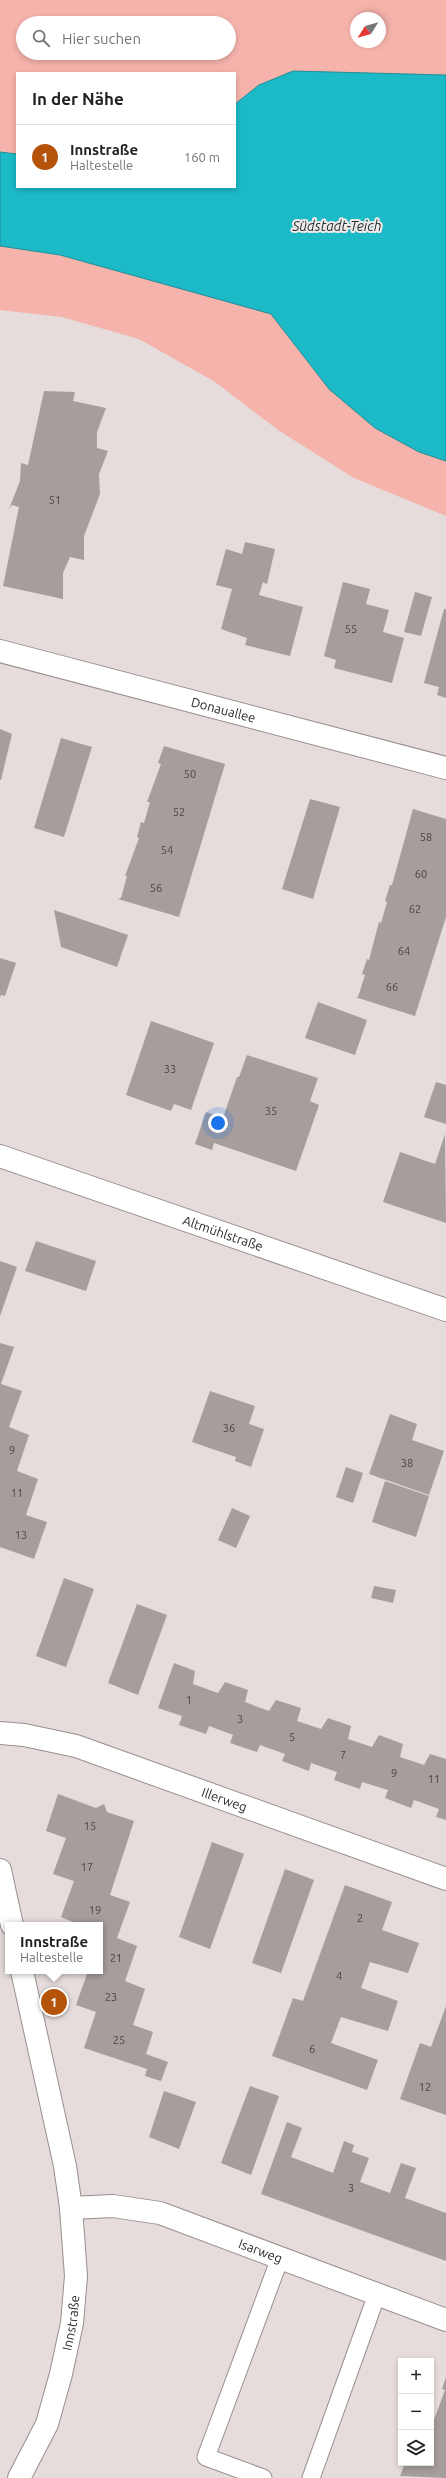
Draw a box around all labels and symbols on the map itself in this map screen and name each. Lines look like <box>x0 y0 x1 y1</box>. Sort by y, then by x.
north arrow <box>350 12 386 48</box>
water label: Südstadt-Teich <box>291 218 382 234</box>
house number: 51 <box>49 494 61 506</box>
house number: 55 <box>345 623 357 635</box>
street label: Donauallee <box>190 694 257 725</box>
house number: 50 <box>184 768 196 780</box>
house number: 52 <box>173 806 185 818</box>
house number: 58 <box>420 831 432 843</box>
house number: 54 <box>161 844 173 856</box>
house number: 60 <box>415 868 427 880</box>
house number: 56 <box>150 882 162 894</box>
house number: 62 <box>409 903 421 915</box>
house number: 64 <box>398 945 410 957</box>
house number: 66 <box>386 981 398 993</box>
house number: 33 <box>164 1063 176 1075</box>
house number: 35 <box>265 1105 277 1117</box>
your location <box>208 1113 228 1133</box>
street label: Altmühlstraße <box>181 1213 265 1253</box>
house number: 36 <box>223 1422 235 1434</box>
house number: 9 <box>9 1444 15 1456</box>
house number: 38 <box>401 1457 413 1469</box>
house number: 11 <box>11 1487 23 1499</box>
house number: 13 <box>15 1529 27 1541</box>
house number: 1 <box>186 1694 192 1706</box>
house number: 3 <box>237 1713 243 1725</box>
house number: 5 <box>289 1731 295 1743</box>
house number: 7 <box>340 1749 346 1761</box>
house number: 9 <box>391 1767 397 1779</box>
house number: 11 <box>428 1773 440 1785</box>
street label: Illerweg <box>200 1785 249 1814</box>
house number: 15 <box>84 1820 96 1832</box>
house number: 17 <box>81 1861 93 1873</box>
house number: 19 <box>89 1904 101 1916</box>
house number: 2 <box>357 1912 363 1924</box>
house number: 21 <box>110 1952 122 1964</box>
house number: 4 <box>336 1970 342 1982</box>
pin: 1 <box>41 1987 67 2017</box>
house number: 23 <box>105 1991 117 2003</box>
house number: 25 <box>113 2034 125 2046</box>
house number: 6 <box>309 2043 315 2055</box>
house number: 12 <box>419 2081 431 2093</box>
house number: 3 <box>348 2182 354 2194</box>
street label: Isarweg <box>237 2236 284 2265</box>
street label: Innstraße <box>59 2295 81 2352</box>

